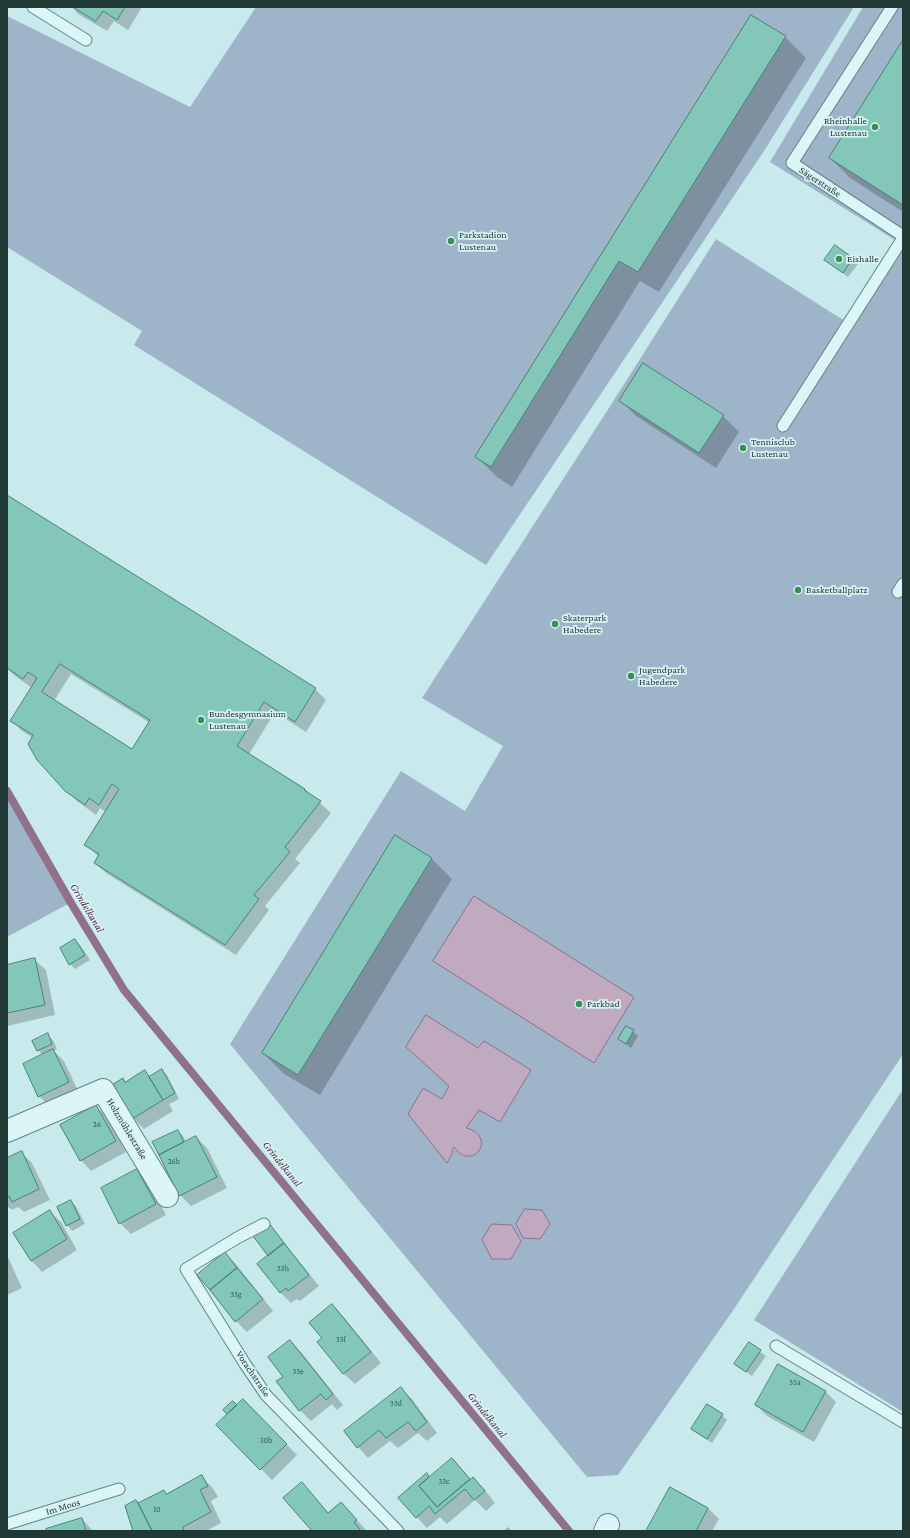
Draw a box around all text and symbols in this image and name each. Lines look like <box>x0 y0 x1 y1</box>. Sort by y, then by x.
place label: Rheinhalle Lustenau <box>824 115 867 138</box>
marker: Rheinhalle Lustenau <box>870 122 880 132</box>
street label: Sägerstraße <box>797 164 843 200</box>
place label: Parkstadion Lustenau <box>459 229 507 252</box>
marker: Parkstadion Lustenau <box>446 236 456 246</box>
place label: Eishalle <box>847 253 879 265</box>
marker: Eishalle <box>834 254 844 264</box>
place label: Tennisclub Lustenau <box>751 436 795 460</box>
marker: Tennisclub Lustenau <box>738 443 748 453</box>
place label: Basketballplatz <box>806 584 867 596</box>
marker: Basketballplatz <box>793 585 803 595</box>
place label: Skaterpark Habedere <box>563 612 606 636</box>
marker: Skaterpark Habedere <box>550 619 560 629</box>
place label: Jugendpark Habedere <box>639 664 685 688</box>
marker: Jugendpark Habedere <box>626 671 636 681</box>
place label: Bundesgymnasium Lustenau <box>209 708 286 732</box>
marker: Bundesgymnasium Lustenau <box>196 715 206 725</box>
water label: Grindelkanal <box>67 881 107 935</box>
place label: Parkbad <box>587 998 620 1010</box>
marker: Parkbad <box>574 999 584 1009</box>
street label: Holzmühlestraße <box>104 1096 150 1162</box>
house number: 26 <box>93 1120 101 1130</box>
water label: Grindelkanal <box>260 1139 304 1189</box>
house number: 26b <box>168 1157 180 1167</box>
house number: 33h <box>277 1264 289 1274</box>
house number: 33g <box>230 1290 242 1300</box>
house number: 33f <box>336 1335 346 1345</box>
street label: Vorachstraße <box>233 1349 273 1399</box>
house number: 33e <box>292 1367 304 1377</box>
house number: 35a <box>789 1378 801 1388</box>
water label: Grindelkanal <box>465 1390 509 1440</box>
house number: 33d <box>390 1399 402 1409</box>
house number: 30b <box>260 1436 272 1446</box>
house number: 33c <box>439 1477 449 1487</box>
street label: Im Moos <box>44 1496 82 1518</box>
house number: 10 <box>153 1505 161 1515</box>

